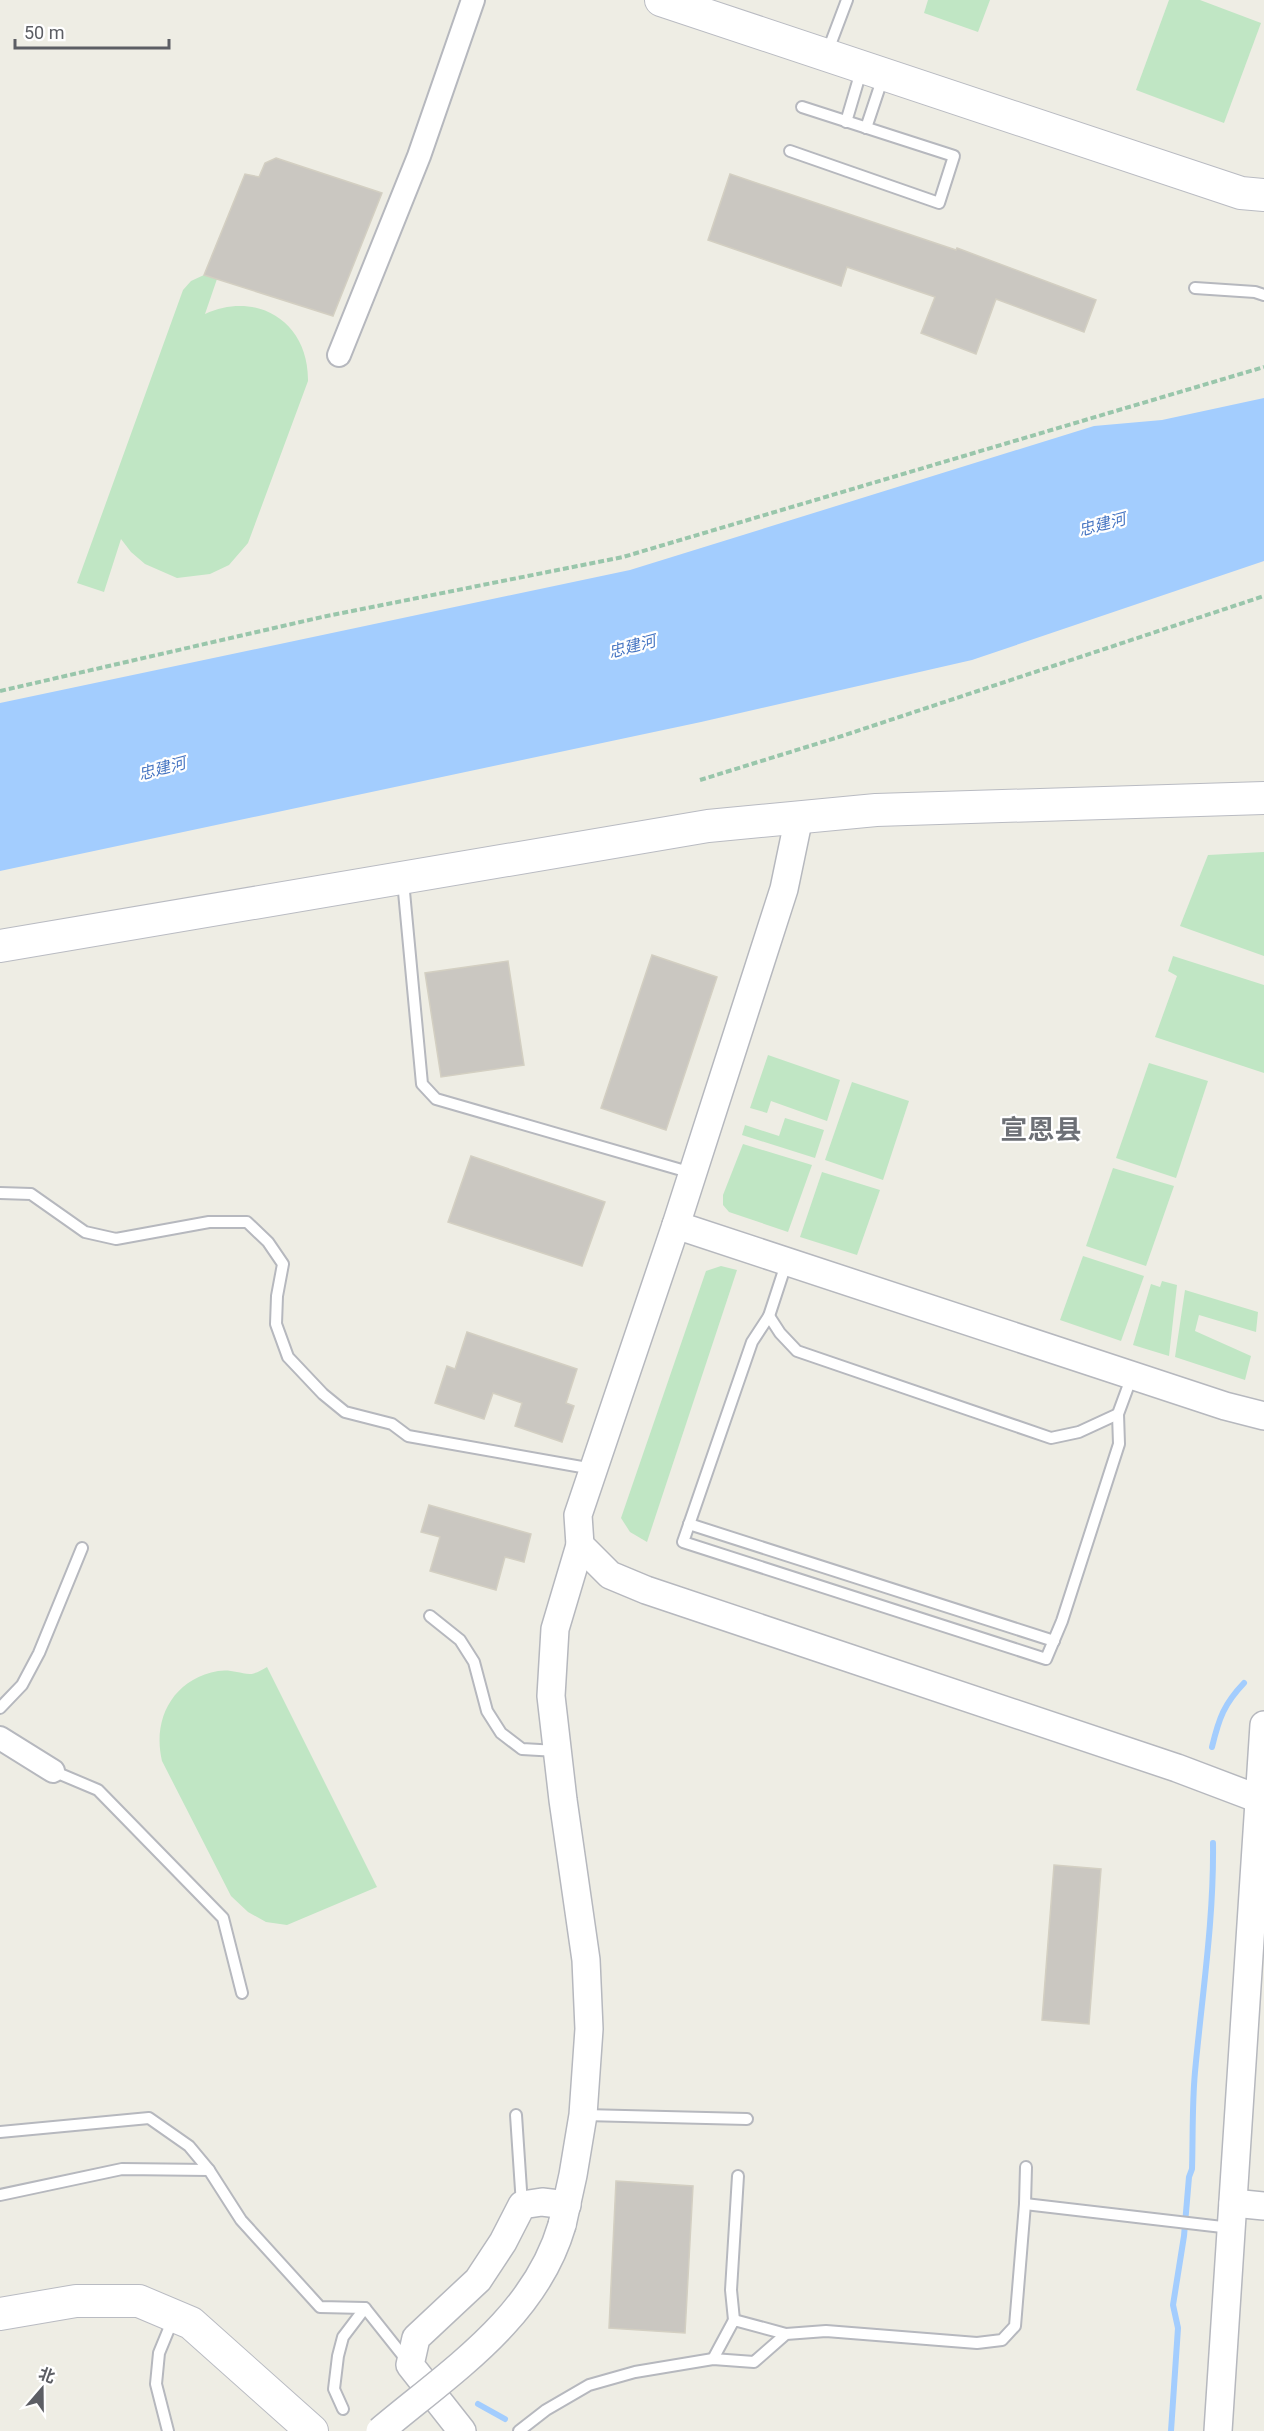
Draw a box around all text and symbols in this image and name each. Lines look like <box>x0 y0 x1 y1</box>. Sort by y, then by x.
scale bar <box>15 12 170 50</box>
text: 50 m <box>24 22 64 43</box>
water label: 忠建河 <box>1076 508 1131 540</box>
water label: 忠建河 <box>606 630 661 662</box>
water label: 忠建河 <box>136 752 191 784</box>
district label: 宣恩县 <box>1001 1114 1082 1146</box>
north arrow <box>12 2359 72 2419</box>
text: 北 <box>36 2364 58 2387</box>

